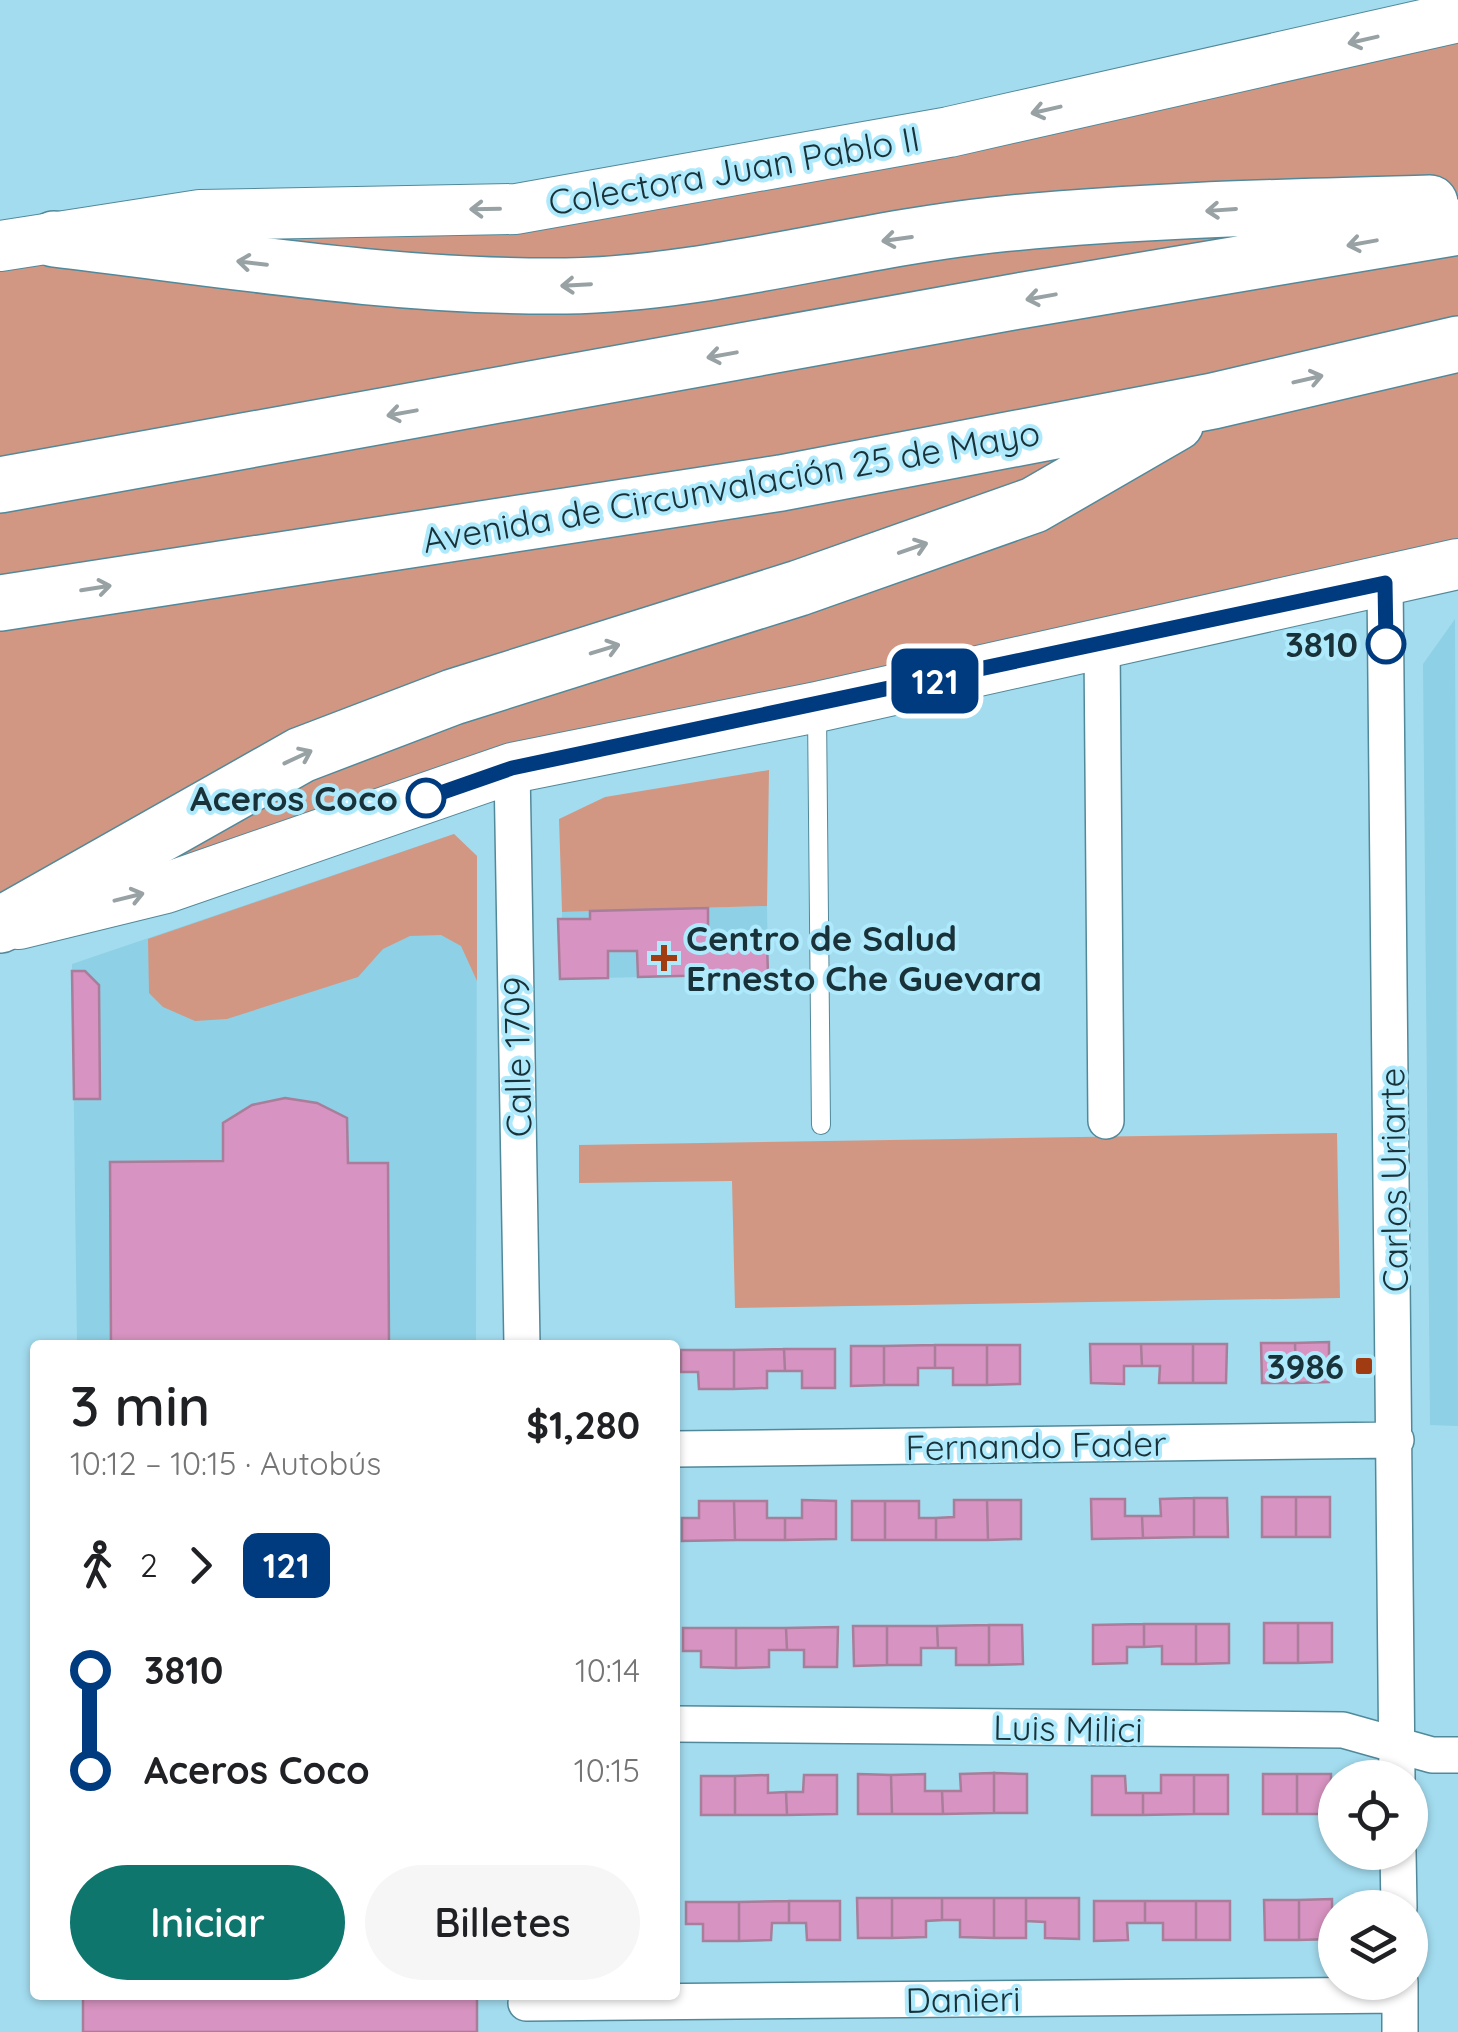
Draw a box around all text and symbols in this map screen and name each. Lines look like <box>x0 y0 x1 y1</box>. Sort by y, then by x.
one-way arrow <box>1348 32 1380 50</box>
one-way arrow <box>1031 102 1063 120</box>
street label: Colectora Juan Pablo II <box>545 116 923 224</box>
one-way arrow <box>470 200 502 219</box>
one-way arrow <box>1205 200 1237 219</box>
one-way arrow <box>881 230 914 248</box>
one-way arrow <box>1346 234 1379 253</box>
one-way arrow <box>236 253 268 272</box>
one-way arrow <box>560 276 592 295</box>
one-way arrow <box>1026 288 1058 307</box>
one-way arrow <box>706 346 738 365</box>
one-way arrow <box>1291 369 1323 387</box>
one-way arrow <box>387 404 419 423</box>
street label: Avenida de Circunvalación 25 de Mayo <box>419 410 1043 562</box>
one-way arrow <box>897 537 929 555</box>
one-way arrow <box>80 579 112 597</box>
place label: 3810 <box>1285 622 1358 666</box>
marker: 3810 <box>1367 625 1405 663</box>
one-way arrow <box>588 639 620 657</box>
line badge: 121 <box>878 648 992 714</box>
text: 121 <box>911 659 959 703</box>
one-way arrow <box>283 746 313 765</box>
place label: Aceros Coco <box>190 776 398 820</box>
marker: Aceros Coco <box>407 779 445 817</box>
one-way arrow <box>112 887 144 905</box>
place label: Centro de Salud Ernesto Che Guevara <box>686 916 1042 1000</box>
marker: Centro de Salud Ernesto Che Guevara <box>651 945 677 971</box>
street label: Calle 1709 <box>494 976 540 1138</box>
street label: Carlos Uriarte <box>1369 1067 1417 1293</box>
place label: 3986 <box>1267 1344 1344 1388</box>
marker: 3986 <box>1353 1355 1375 1377</box>
text: 3 min <box>70 1371 210 1440</box>
text: $1,280 <box>526 1401 640 1449</box>
street label: Fernando Fader <box>905 1421 1167 1469</box>
text: 10:12 – 10:15 · Autobús <box>70 1443 381 1483</box>
icon: walk <box>70 1538 125 1593</box>
icon: forward <box>173 1538 228 1593</box>
text: 121 <box>263 1543 310 1587</box>
text: 2 <box>140 1545 158 1585</box>
text: 3810 <box>144 1646 223 1694</box>
text: 10:14 <box>575 1650 640 1690</box>
street label: Luis Milici <box>993 1705 1143 1751</box>
text: Aceros Coco <box>144 1746 370 1794</box>
text: 10:15 <box>574 1750 640 1790</box>
map controls <box>1318 1760 1428 2000</box>
button: locate <box>1318 1760 1428 1870</box>
button: Iniciar <box>70 1865 345 1980</box>
button: Billetes <box>365 1865 640 1980</box>
button: layers <box>1318 1890 1428 2000</box>
street label: Danieri <box>905 1976 1021 2022</box>

